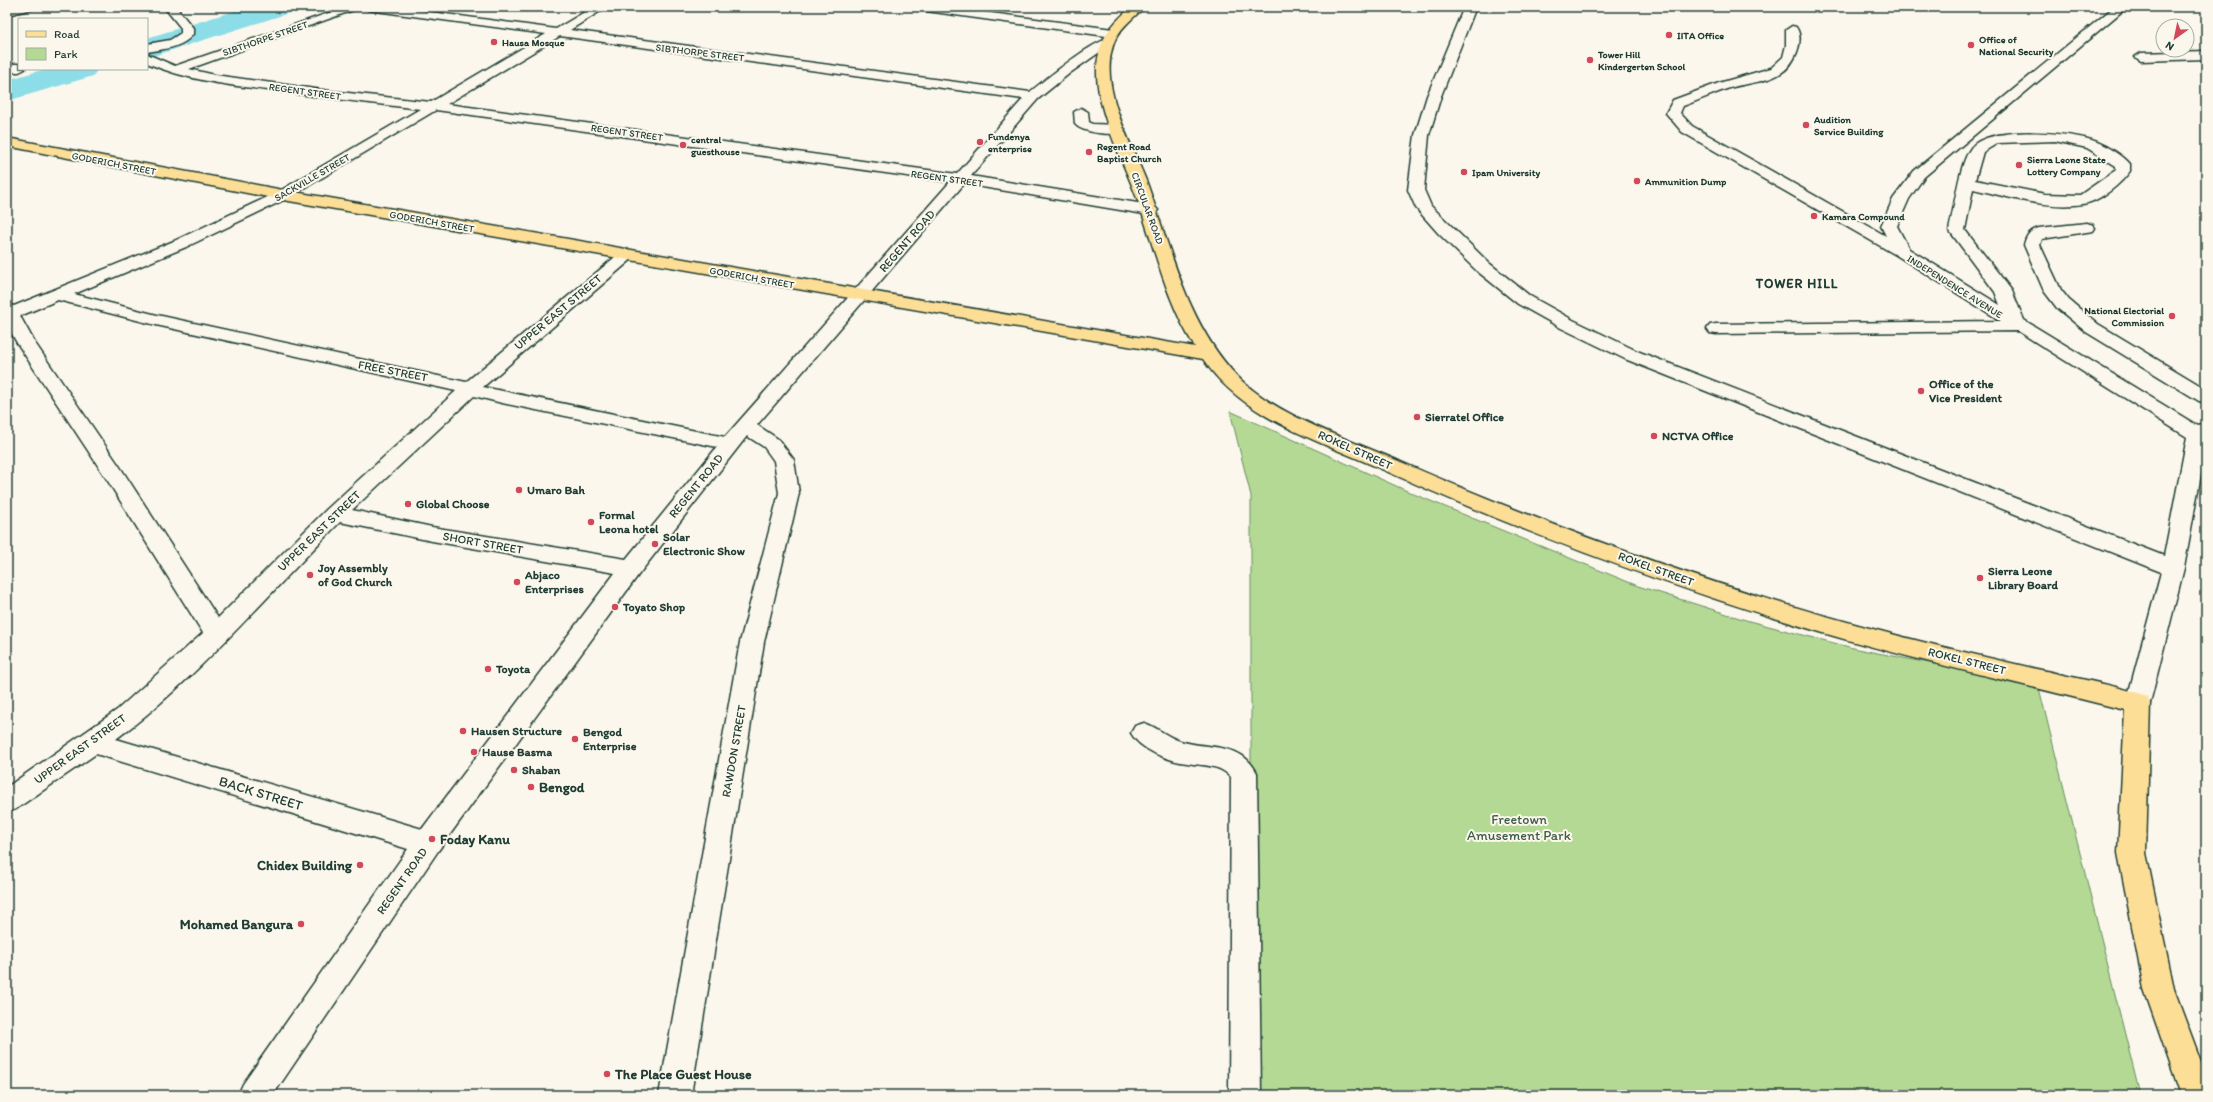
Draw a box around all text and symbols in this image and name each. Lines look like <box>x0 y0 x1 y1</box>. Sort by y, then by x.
legend <box>18 18 148 70</box>
street label: SIBTHORPE STREET <box>221 18 310 59</box>
north arrow <box>2155 18 2195 58</box>
text: Road <box>54 27 80 41</box>
place label: IITA Office <box>1677 29 1724 42</box>
marker: IITA Office <box>1664 30 1674 40</box>
place label: Office of National Security <box>1979 33 2054 58</box>
place label: Hausa Mosque <box>502 36 565 49</box>
marker: Hausa Mosque <box>489 37 499 47</box>
text: N <box>2163 38 2176 53</box>
marker: Office of National Security <box>1966 40 1976 50</box>
street label: SIBTHORPE STREET <box>655 41 745 64</box>
text: Park <box>54 47 78 61</box>
place label: Tower Hill Kindergerten School <box>1597 48 1685 73</box>
marker: Tower Hill Kindergerten School <box>1585 55 1595 65</box>
street label: REGENT STREET <box>268 80 342 103</box>
place label: Audition Service Building <box>1813 113 1884 138</box>
marker: Audition Service Building <box>1801 120 1811 130</box>
street label: REGENT STREET <box>590 121 664 144</box>
place label: Fundenya enterprise <box>988 130 1032 155</box>
place label: central guesthouse <box>691 133 740 158</box>
marker: Fundenya enterprise <box>975 137 985 147</box>
marker: central guesthouse <box>678 140 688 150</box>
place label: Regent Road Baptist Church <box>1097 140 1163 165</box>
marker: Regent Road Baptist Church <box>1084 147 1094 157</box>
street label: GODERICH STREET <box>71 149 158 178</box>
street label: SACKVILLE STREET <box>272 150 353 204</box>
place label: Sierra Leone State Lottery Company <box>2027 153 2106 178</box>
marker: Sierra Leone State Lottery Company <box>2014 160 2024 170</box>
place label: Ipam University <box>1472 166 1540 179</box>
street label: REGENT STREET <box>910 167 984 190</box>
marker: Ipam University <box>1459 167 1469 177</box>
street label: CIRCULAR ROAD <box>1128 170 1167 246</box>
place label: Ammunition Dump <box>1644 175 1727 188</box>
marker: Ammunition Dump <box>1632 176 1642 186</box>
street label: REGENT ROAD <box>876 207 938 275</box>
street label: GODERICH STREET <box>389 208 476 235</box>
place label: Kamara Compound <box>1822 210 1905 223</box>
marker: Kamara Compound <box>1809 211 1819 221</box>
street label: INDEPENDENCE AVENUE <box>1905 252 2005 321</box>
street label: GODERICH STREET <box>709 264 796 291</box>
street label: UPPER EAST STREET <box>511 271 605 353</box>
district label: TOWER HILL <box>1755 276 1838 291</box>
place label: National Electorial Commission <box>2084 304 2165 329</box>
marker: National Electorial Commission <box>2167 311 2177 321</box>
street label: FREE STREET <box>357 357 429 385</box>
place label: Office of the Vice President <box>1929 377 2003 405</box>
marker: Office of the Vice President <box>1916 386 1926 396</box>
place label: Sierratel Office <box>1425 410 1504 424</box>
marker: Sierratel Office <box>1412 412 1422 422</box>
street label: ROKEL STREET <box>1316 427 1395 473</box>
place label: NCTVA Office <box>1662 429 1734 443</box>
marker: NCTVA Office <box>1649 431 1659 441</box>
street label: REGENT ROAD <box>666 451 726 521</box>
place label: Umaro Bah <box>527 483 586 497</box>
marker: Umaro Bah <box>514 485 524 495</box>
street label: UPPER EAST STREET <box>275 488 364 574</box>
place label: Global Choose <box>416 497 490 511</box>
marker: Global Choose <box>403 499 413 509</box>
place label: Formal Leona hotel <box>599 508 659 536</box>
marker: Formal Leona hotel <box>586 517 596 527</box>
street label: SHORT STREET <box>442 529 525 557</box>
place label: Solar Electronic Show <box>663 530 746 558</box>
marker: Solar Electronic Show <box>650 539 660 549</box>
street label: ROKEL STREET <box>1616 549 1696 589</box>
place label: Joy Assembly of God Church <box>317 561 393 589</box>
place label: Sierra Leone Library Board <box>1988 564 2059 593</box>
place label: Abjaco Enterprises <box>524 568 584 597</box>
marker: Joy Assembly of God Church <box>305 570 315 580</box>
marker: Sierra Leone Library Board <box>1975 573 1985 583</box>
marker: Abjaco Enterprises <box>512 577 522 587</box>
place label: Toyato Shop <box>622 600 686 615</box>
marker: Toyato Shop <box>610 602 620 612</box>
street label: ROKEL STREET <box>1927 645 2008 678</box>
place label: Toyota <box>495 662 531 677</box>
marker: Toyota <box>483 664 493 674</box>
street label: RAWDON STREET <box>719 704 749 798</box>
street label: UPPER EAST STREET <box>31 711 129 787</box>
place label: Hausen Structure <box>471 724 562 738</box>
place label: Bengod Enterprise <box>583 725 637 754</box>
marker: Hausen Structure <box>458 726 468 736</box>
marker: Bengod Enterprise <box>570 734 580 744</box>
place label: Hause Basma <box>482 745 552 759</box>
marker: Hause Basma <box>469 747 479 757</box>
place label: Shaban <box>522 763 561 777</box>
marker: Shaban <box>509 765 519 775</box>
street label: BACK STREET <box>217 773 305 814</box>
place label: Bengod <box>539 779 585 796</box>
marker: Bengod <box>526 782 536 792</box>
park label: Freetown Amusement Park <box>1467 811 1572 844</box>
place label: Foday Kanu <box>440 831 510 848</box>
marker: Foday Kanu <box>427 834 437 844</box>
street label: REGENT ROAD <box>374 845 430 917</box>
place label: Chidex Building <box>257 857 353 874</box>
marker: Chidex Building <box>355 860 365 870</box>
place label: Mohamed Bangura <box>180 916 294 933</box>
marker: Mohamed Bangura <box>296 919 306 929</box>
place label: The Place Guest House <box>614 1066 752 1083</box>
marker: The Place Guest House <box>602 1069 612 1079</box>

